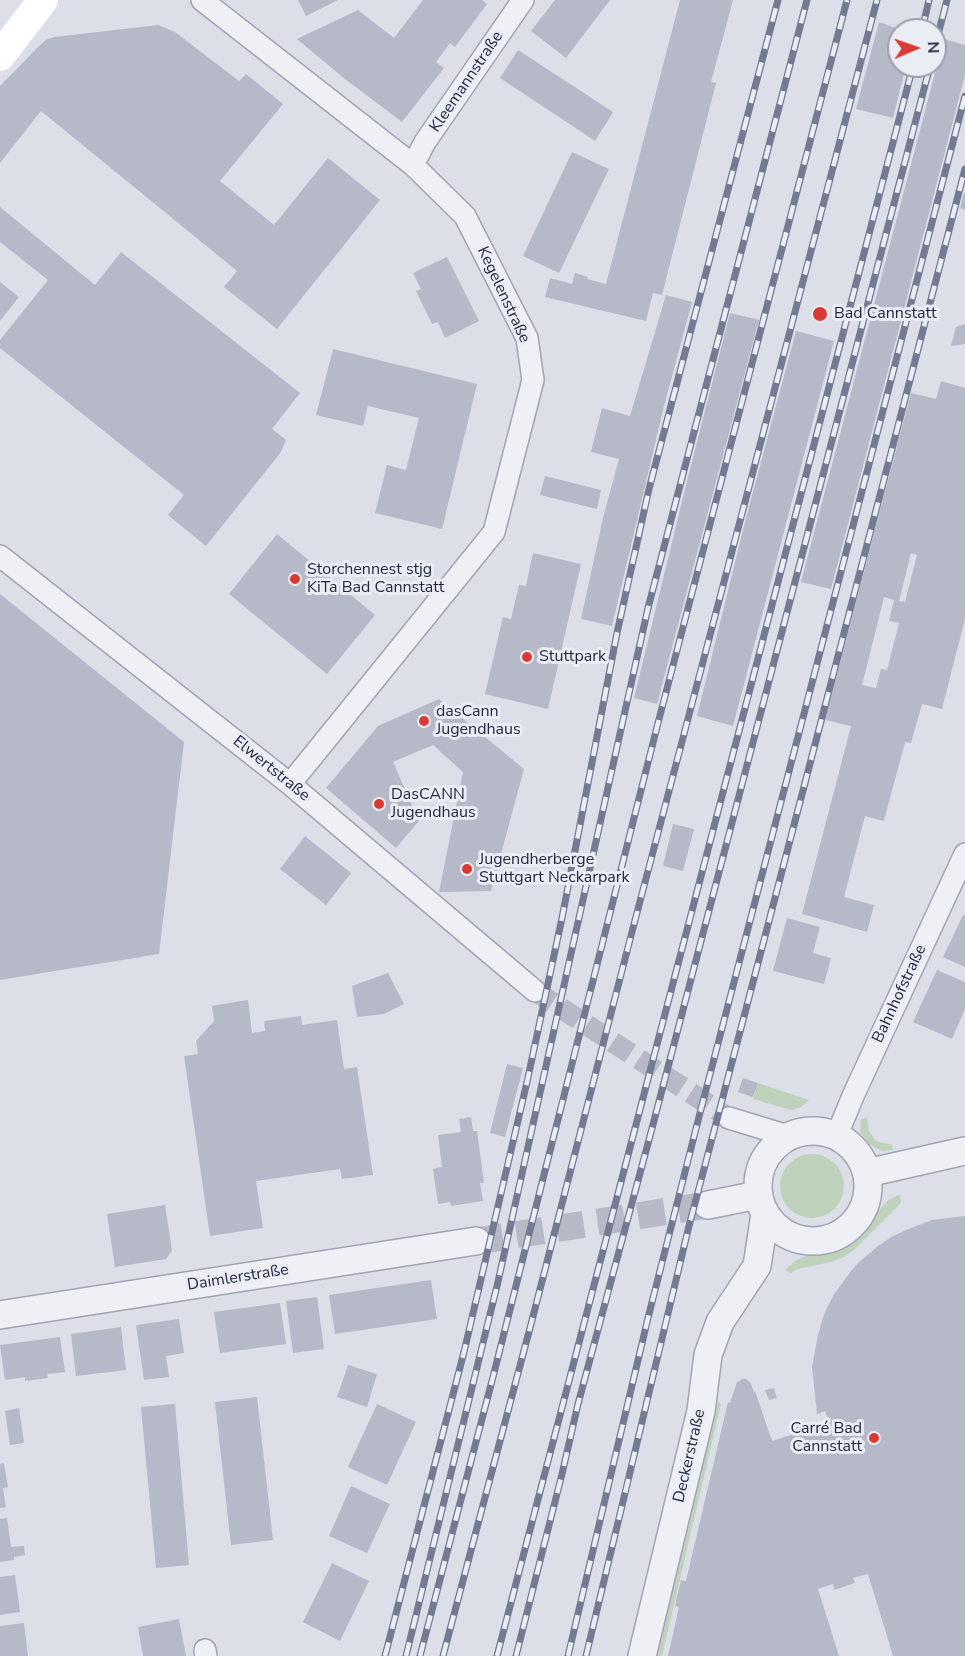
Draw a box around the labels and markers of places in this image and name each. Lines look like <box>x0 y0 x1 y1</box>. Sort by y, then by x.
place label: Bad Cannstatt <box>834 304 937 324</box>
marker: Bad Cannstatt <box>811 305 829 323</box>
place label: Storchennest stjg KiTa Bad Cannstatt <box>307 560 444 598</box>
marker: Storchennest stjg KiTa Bad Cannstatt <box>288 572 302 586</box>
place label: Stuttpark <box>539 647 606 667</box>
marker: Stuttpark <box>520 650 534 664</box>
place label: dasCann Jugendhaus <box>436 702 521 740</box>
marker: dasCann Jugendhaus <box>417 714 431 728</box>
place label: DasCANN Jugendhaus <box>391 785 476 823</box>
marker: DasCANN Jugendhaus <box>372 797 386 811</box>
place label: Jugendherberge Stuttgart Neckarpark <box>479 850 629 888</box>
marker: Jugendherberge Stuttgart Neckarpark <box>460 862 474 876</box>
place label: Carré Bad Cannstatt <box>790 1419 862 1457</box>
marker: Carré Bad Cannstatt <box>867 1431 881 1445</box>

